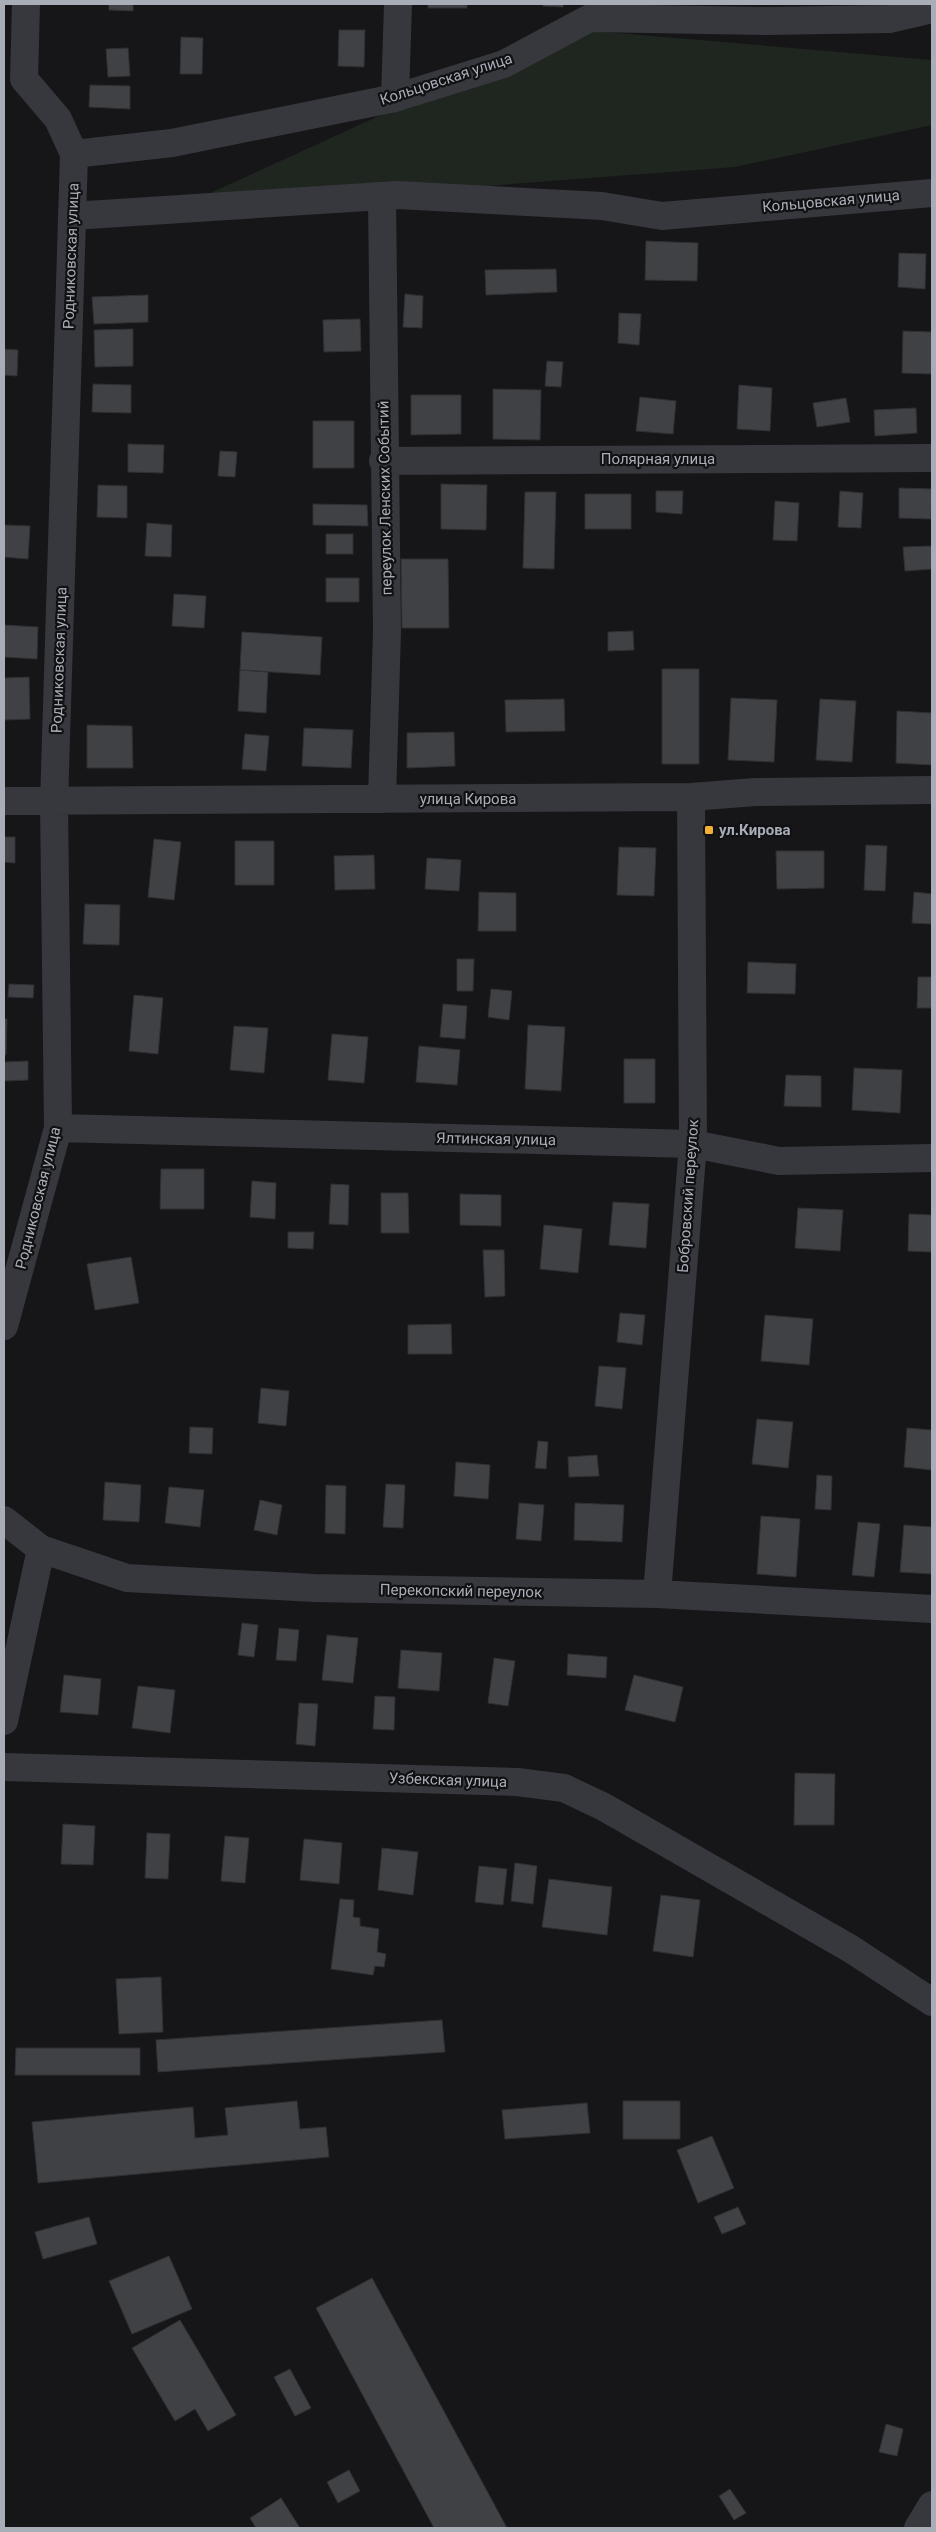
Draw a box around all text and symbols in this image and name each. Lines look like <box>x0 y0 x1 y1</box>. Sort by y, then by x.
street label: Кольцовская улица <box>378 49 514 109</box>
street label: Родниковская улица <box>59 183 83 329</box>
street label: Кольцовская улица <box>761 186 901 216</box>
street label: переулок Ленских Событий <box>374 401 396 595</box>
street label: Полярная улица <box>601 450 715 468</box>
street label: Родниковская улица <box>47 587 71 733</box>
street label: улица Кирова <box>420 790 516 808</box>
place label: ул.Кирова <box>719 821 791 839</box>
marker: ул.Кирова <box>703 824 715 836</box>
street label: Бобровский переулок <box>674 1119 702 1273</box>
street label: Родниковская улица <box>12 1125 64 1271</box>
street label: Ялтинская улица <box>436 1129 556 1149</box>
street label: Перекопский переулок <box>380 1581 542 1601</box>
street label: Узбекская улица <box>389 1769 507 1791</box>

